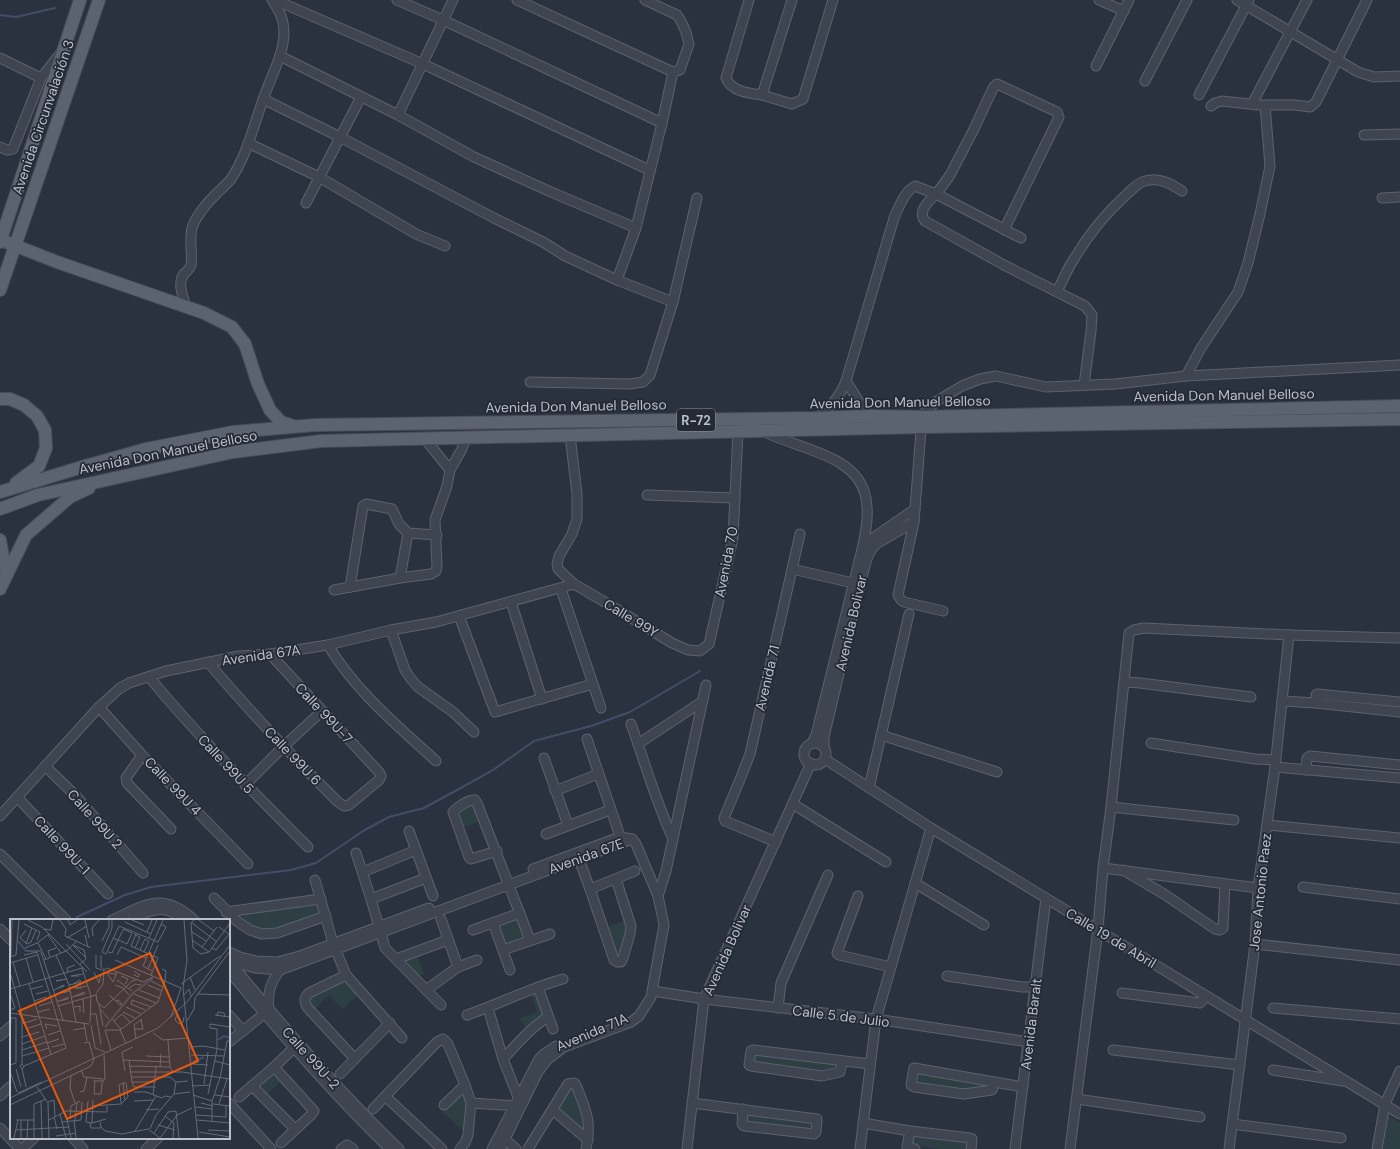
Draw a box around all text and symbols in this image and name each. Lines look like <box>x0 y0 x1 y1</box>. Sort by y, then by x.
street label: Avenida Circunvalación 3 <box>8 37 78 197</box>
street label: Avenida Don Manuel Belloso <box>1133 384 1315 406</box>
street label: Avenida Don Manuel Belloso <box>809 391 991 413</box>
street label: Avenida Don Manuel Belloso <box>485 395 667 417</box>
road number: R-72 <box>677 409 715 431</box>
street label: Avenida Don Manuel Belloso <box>77 426 259 478</box>
street label: Avenida 70 <box>710 525 742 599</box>
street label: Avenida Bolivar <box>831 573 871 673</box>
street label: Calle 99Y <box>600 595 662 641</box>
street label: Avenida 67A <box>221 641 301 669</box>
street label: Avenida 71 <box>751 643 783 713</box>
street label: Calle 99U-7 <box>291 679 357 747</box>
street label: Calle 99U 6 <box>261 723 325 789</box>
street label: Calle 99U 5 <box>194 731 258 797</box>
street label: Calle 99U 4 <box>141 753 206 819</box>
street label: Calle 99U 2 <box>64 785 126 853</box>
street label: Calle 99U-1 <box>30 812 94 878</box>
street label: Jose Antonio Paez <box>1245 832 1275 952</box>
street label: Avenida 67E <box>546 834 626 878</box>
street label: Avenida Bolivar <box>699 902 755 998</box>
street label: Calle 19 de Abril <box>1062 904 1160 972</box>
inset map <box>10 919 230 1139</box>
street label: Avenida Baralt <box>1016 977 1046 1071</box>
street label: Calle 5 de Julio <box>791 1001 891 1031</box>
street label: Avenida 71A <box>553 1009 631 1055</box>
street label: Calle 99U-2 <box>278 1023 344 1093</box>

